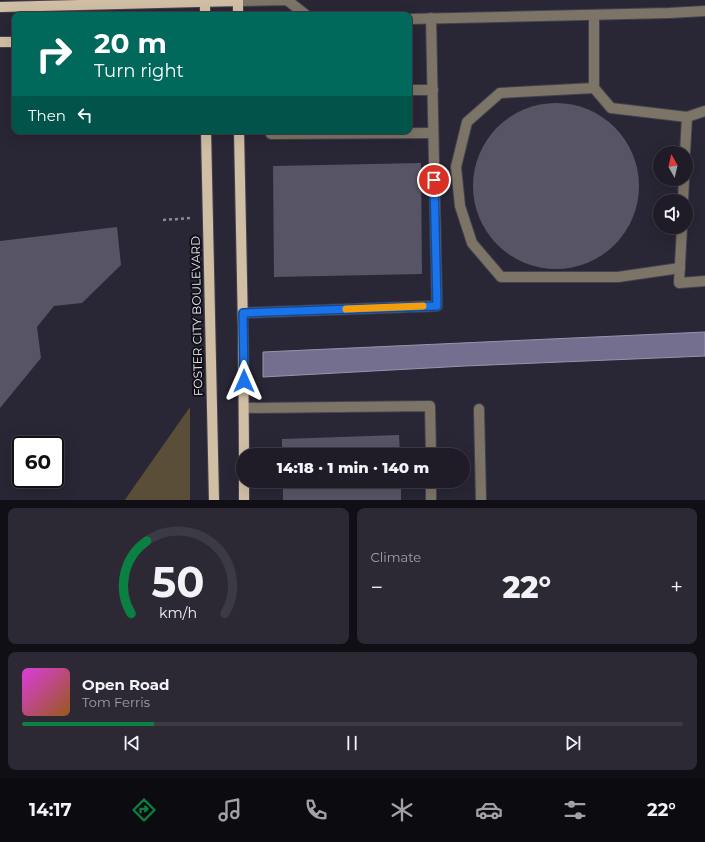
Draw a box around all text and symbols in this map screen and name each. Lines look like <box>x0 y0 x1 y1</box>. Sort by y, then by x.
text: 20 m <box>94 26 167 60</box>
icon: right <box>28 28 80 80</box>
text: Turn right <box>94 60 184 82</box>
icon: left <box>74 104 96 126</box>
text: Then <box>28 106 66 125</box>
north arrow <box>653 146 693 186</box>
map controls <box>653 146 693 234</box>
pin <box>417 163 451 197</box>
icon: arrive <box>423 169 445 191</box>
button: sound <box>653 194 693 234</box>
street label: FOSTER CITY BOULEVARD <box>188 236 205 396</box>
position arrow <box>223 360 265 402</box>
speed limit sign: 60 <box>12 436 64 488</box>
text: 14:18 · 1 min · 140 m <box>277 458 429 477</box>
text: Climate <box>371 549 421 565</box>
text: 50 <box>152 557 205 607</box>
text: 22° <box>503 569 551 606</box>
text: − <box>371 574 383 601</box>
text: + <box>670 574 683 601</box>
text: km/h <box>159 604 197 622</box>
text: Open Road <box>82 675 170 694</box>
text: Tom Ferris <box>82 694 150 710</box>
icon: previous <box>121 732 143 754</box>
icon: pause <box>341 732 363 754</box>
icon: next <box>562 732 584 754</box>
icon: directions <box>130 796 158 824</box>
icon: music <box>216 796 244 824</box>
icon: phone <box>302 796 330 824</box>
icon: climate <box>388 796 416 824</box>
icon: car <box>475 796 503 824</box>
icon: filters <box>561 796 589 824</box>
text: 14:17 <box>29 799 72 821</box>
text: 22° <box>647 799 676 821</box>

